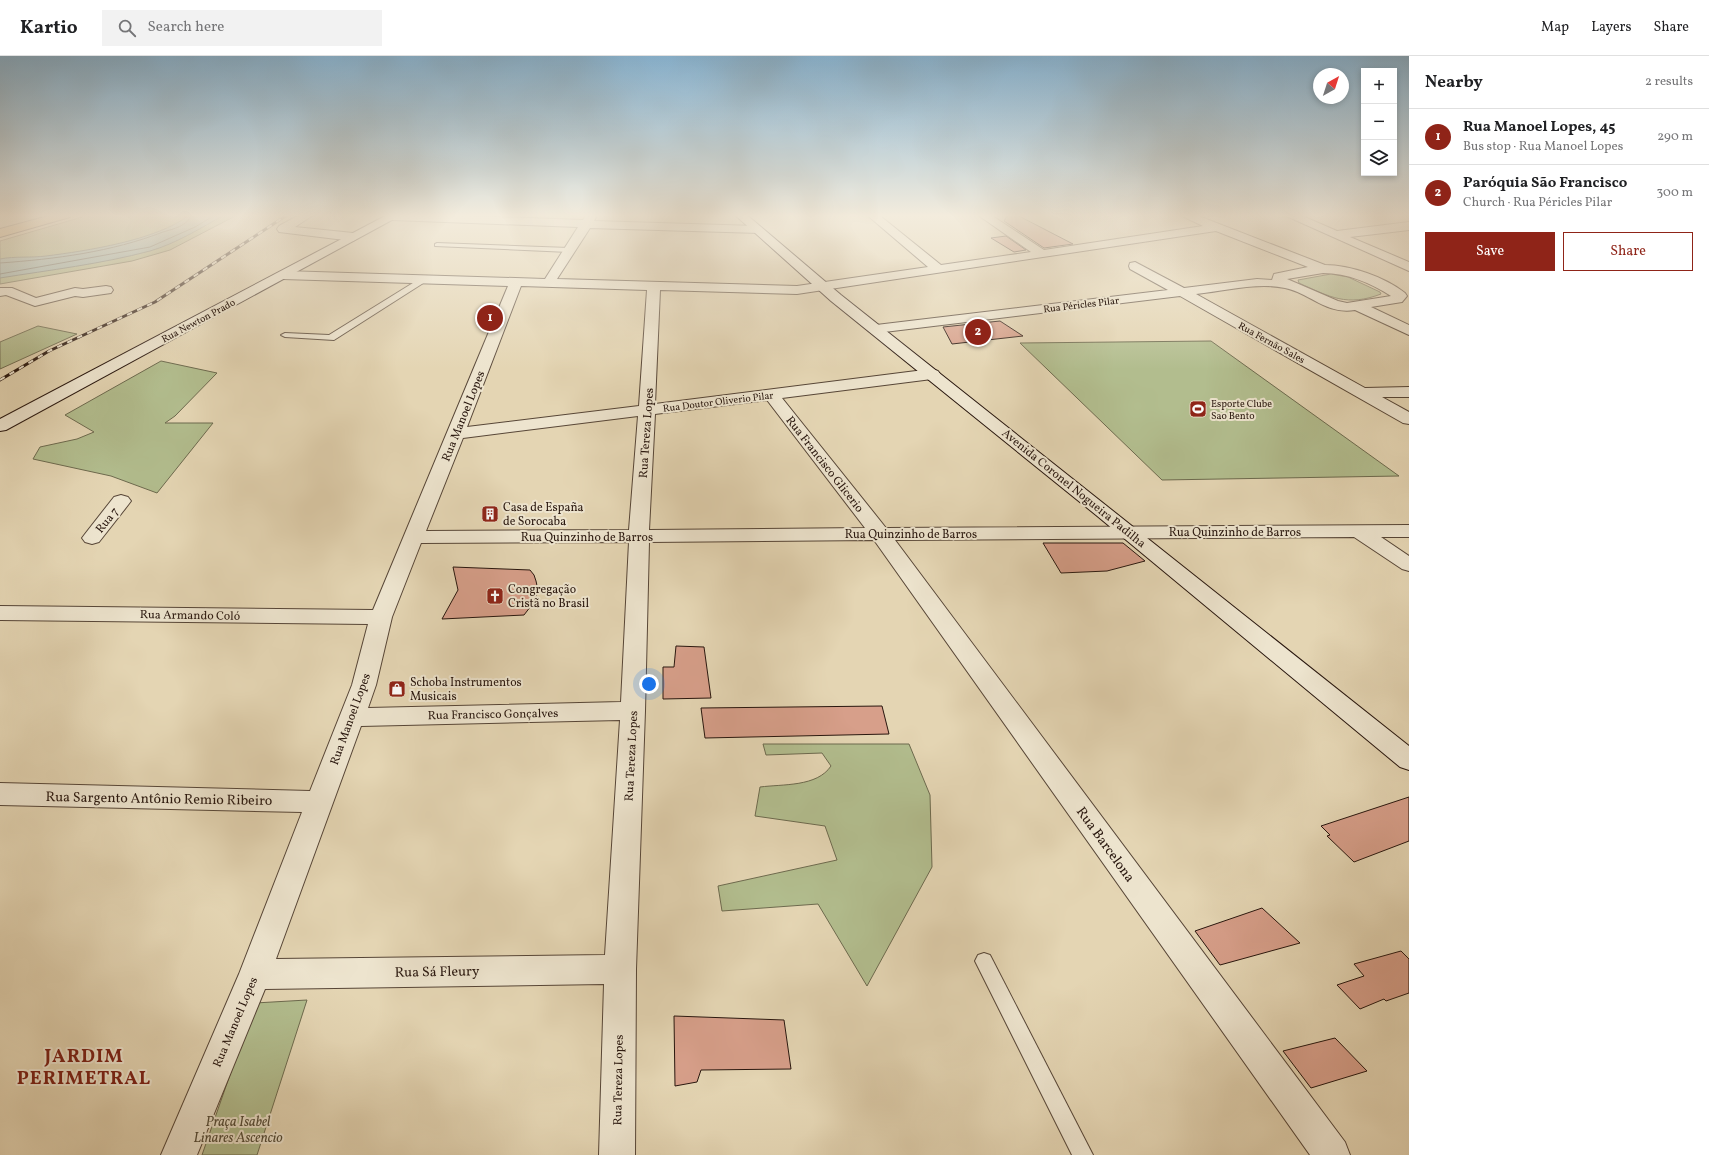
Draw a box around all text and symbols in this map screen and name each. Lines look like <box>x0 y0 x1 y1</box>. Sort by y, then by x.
search box <box>102 10 382 46</box>
text: Kartio <box>20 15 78 41</box>
icon: search <box>116 17 138 39</box>
text: Search here <box>148 17 224 38</box>
text: Map <box>1541 18 1569 37</box>
text: Layers <box>1591 18 1631 37</box>
text: Share <box>1653 18 1689 37</box>
north arrow <box>1313 68 1349 104</box>
map controls <box>1361 68 1397 176</box>
button: + <box>1361 68 1397 104</box>
text: Nearby <box>1425 71 1483 94</box>
text: 2 results <box>1645 73 1693 91</box>
button: − <box>1361 104 1397 140</box>
text: Rua Manoel Lopes, 45 <box>1463 117 1616 138</box>
text: 1 <box>1435 128 1441 146</box>
text: 290 m <box>1657 128 1693 146</box>
text: Bus stop · Rua Manoel Lopes <box>1463 138 1623 156</box>
button: layers <box>1361 140 1397 176</box>
text: Paróquia São Francisco <box>1463 173 1627 194</box>
text: 2 <box>1435 184 1441 202</box>
text: 300 m <box>1657 184 1693 202</box>
text: Church · Rua Péricles Pilar <box>1463 194 1612 212</box>
button: Save <box>1425 232 1555 271</box>
button: Share <box>1563 232 1693 271</box>
street label: Rua Péricles Pilar <box>1042 293 1120 317</box>
street label: Rua Newton Prado <box>159 295 238 346</box>
pin: 1 <box>477 303 503 333</box>
pin: 2 <box>965 317 991 347</box>
street label: Rua Fernão Sales <box>1236 319 1307 367</box>
street label: Rua Manoel Lopes <box>438 369 489 464</box>
street label: Rua Tereza Lopes <box>636 387 658 479</box>
street label: Rua Doutor Oliverio Pilar <box>662 388 774 416</box>
place label: Esporte Clube Sao Bento <box>1211 397 1272 423</box>
sports icon: Esporte Clube Sao Bento <box>1188 399 1208 419</box>
street label: Rua Francisco Glicerio <box>782 413 867 516</box>
street label: Avenida Coronel Nogueira Padilha <box>998 426 1149 552</box>
place label: Casa de España de Sorocaba <box>503 500 584 530</box>
street label: Rua 7 <box>92 504 123 537</box>
building icon: Casa de España de Sorocaba <box>480 504 500 524</box>
street label: Rua Quinzinho de Barros <box>1169 525 1301 541</box>
street label: Rua Quinzinho de Barros <box>845 527 977 543</box>
street label: Rua Quinzinho de Barros <box>521 530 653 546</box>
place label: Congregação Cristã no Brasil <box>508 582 589 612</box>
church icon: Congregação Cristã no Brasil <box>485 586 505 606</box>
street label: Rua Armando Coló <box>140 607 240 625</box>
street label: Rua Manoel Lopes <box>327 671 375 767</box>
your location <box>639 674 659 694</box>
place label: Schoba Instrumentos Musicais <box>410 675 522 705</box>
shop icon: Schoba Instrumentos Musicais <box>387 679 407 699</box>
street label: Rua Francisco Gonçalves <box>428 706 558 724</box>
street label: Rua Tereza Lopes <box>622 710 642 802</box>
street label: Rua Sargento Antônio Remio Ribeiro <box>46 788 272 811</box>
street label: Rua Barcelona <box>1071 803 1139 886</box>
street label: Rua Sá Fleury <box>394 962 480 983</box>
street label: Rua Manoel Lopes <box>210 975 262 1070</box>
street label: Rua Tereza Lopes <box>610 1034 628 1126</box>
district label: JARDIM PERIMETRAL <box>17 1044 151 1092</box>
park label: Praça Isabel Linares Ascencio <box>193 1113 283 1148</box>

